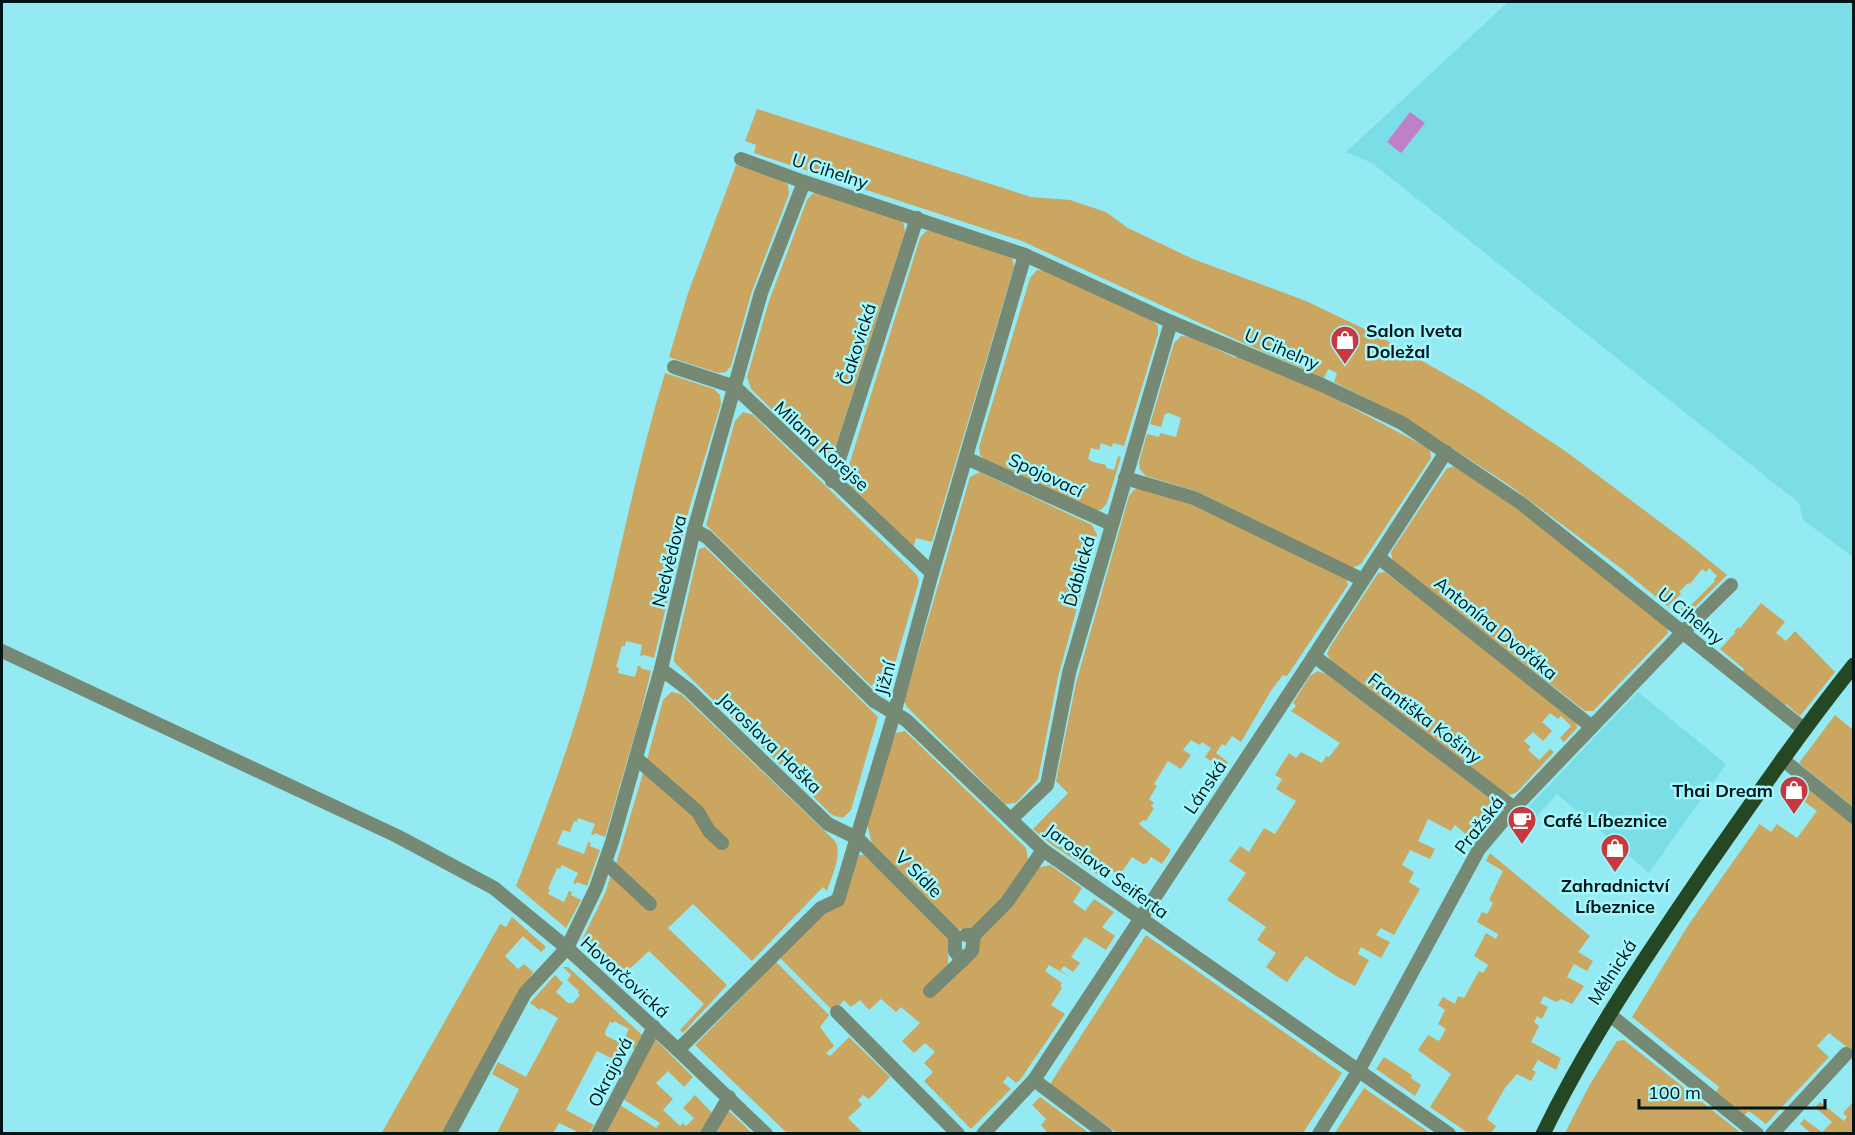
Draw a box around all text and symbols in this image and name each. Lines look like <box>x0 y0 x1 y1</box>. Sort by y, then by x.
street label: U Cihelny <box>789 148 872 194</box>
street label: Čakovická <box>833 300 881 388</box>
place label: Salon Iveta Doležal <box>1366 319 1462 363</box>
street label: U Cihelny <box>1241 323 1323 375</box>
shop icon: Salon Iveta Doležal <box>1329 324 1361 366</box>
street label: Milana Korejse <box>770 396 874 496</box>
street label: Spojovací <box>1005 448 1089 503</box>
street label: Nedvědova <box>646 512 692 610</box>
street label: Ďáblická <box>1058 533 1100 609</box>
street label: Antonína Dvořáka <box>1430 571 1562 685</box>
street label: U Cihelny <box>1653 582 1729 650</box>
street label: Jižní <box>869 657 901 698</box>
street label: Františka Košiny <box>1364 668 1487 769</box>
street label: Jaroslava Haška <box>713 688 827 798</box>
street label: Lánská <box>1179 756 1231 818</box>
shop icon: Thai Dream <box>1778 774 1810 816</box>
place label: Thai Dream <box>1672 779 1773 802</box>
street label: Pražská <box>1449 792 1509 858</box>
cafe icon: Café Líbeznice <box>1506 804 1538 846</box>
place label: Café Líbeznice <box>1543 809 1667 832</box>
street label: Jaroslava Seiferta <box>1041 818 1173 924</box>
shop icon: Zahradnictví Líbeznice <box>1599 832 1631 874</box>
street label: V Sídle <box>890 845 948 903</box>
place label: Zahradnictví Líbeznice <box>1561 874 1670 918</box>
street label: Hovorčovická <box>576 931 674 1023</box>
street label: Mělnická <box>1582 935 1642 1009</box>
street label: Okrajová <box>583 1033 637 1111</box>
scale bar <box>1639 1072 1825 1110</box>
text: 100 m <box>1648 1081 1701 1104</box>

